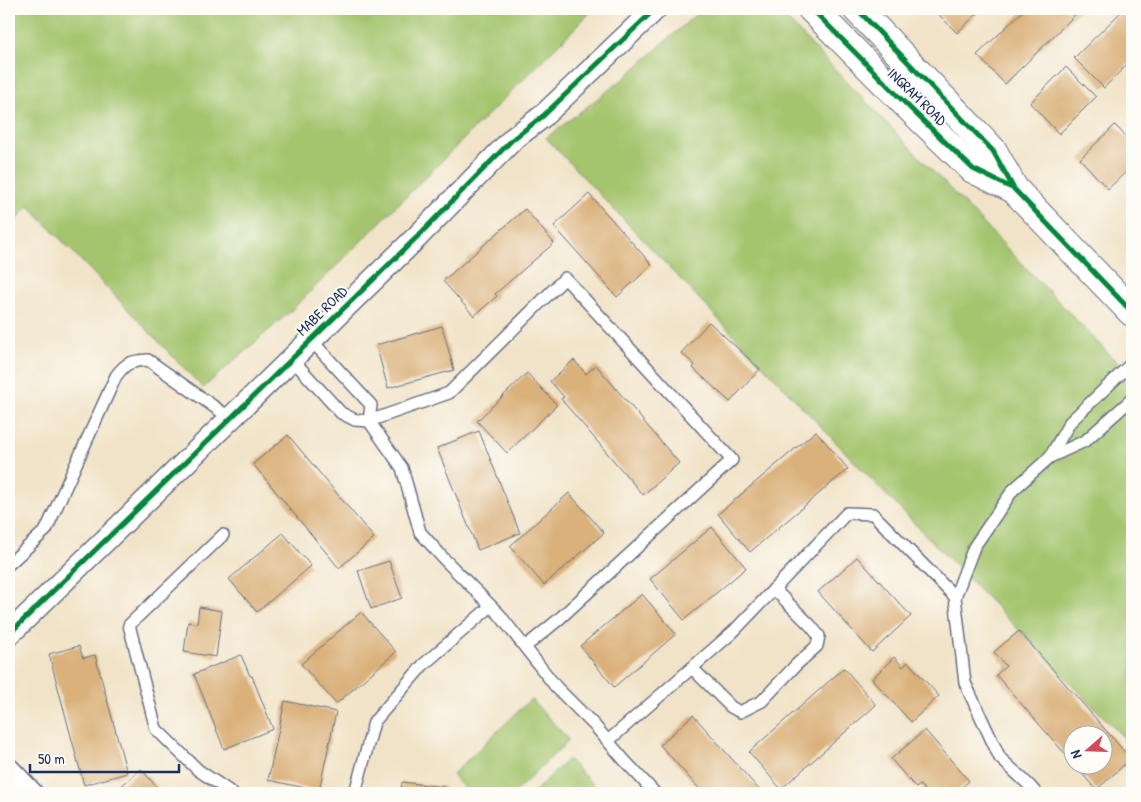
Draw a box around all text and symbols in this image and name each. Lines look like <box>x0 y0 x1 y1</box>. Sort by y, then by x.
street label: INGRAM ROAD <box>883 63 952 131</box>
street label: MABE ROAD <box>292 280 352 340</box>
north arrow <box>1064 724 1114 774</box>
scale bar <box>30 742 179 774</box>
text: N <box>1065 747 1086 761</box>
text: 50 m <box>38 748 65 769</box>

